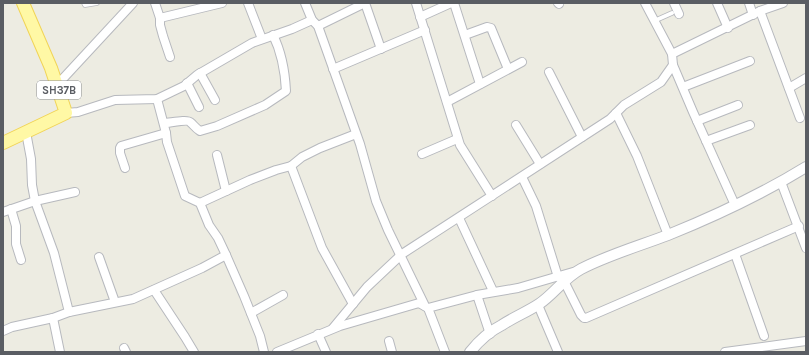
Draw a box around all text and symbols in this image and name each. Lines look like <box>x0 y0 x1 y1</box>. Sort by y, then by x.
road number: SH37B <box>37 81 81 99</box>

